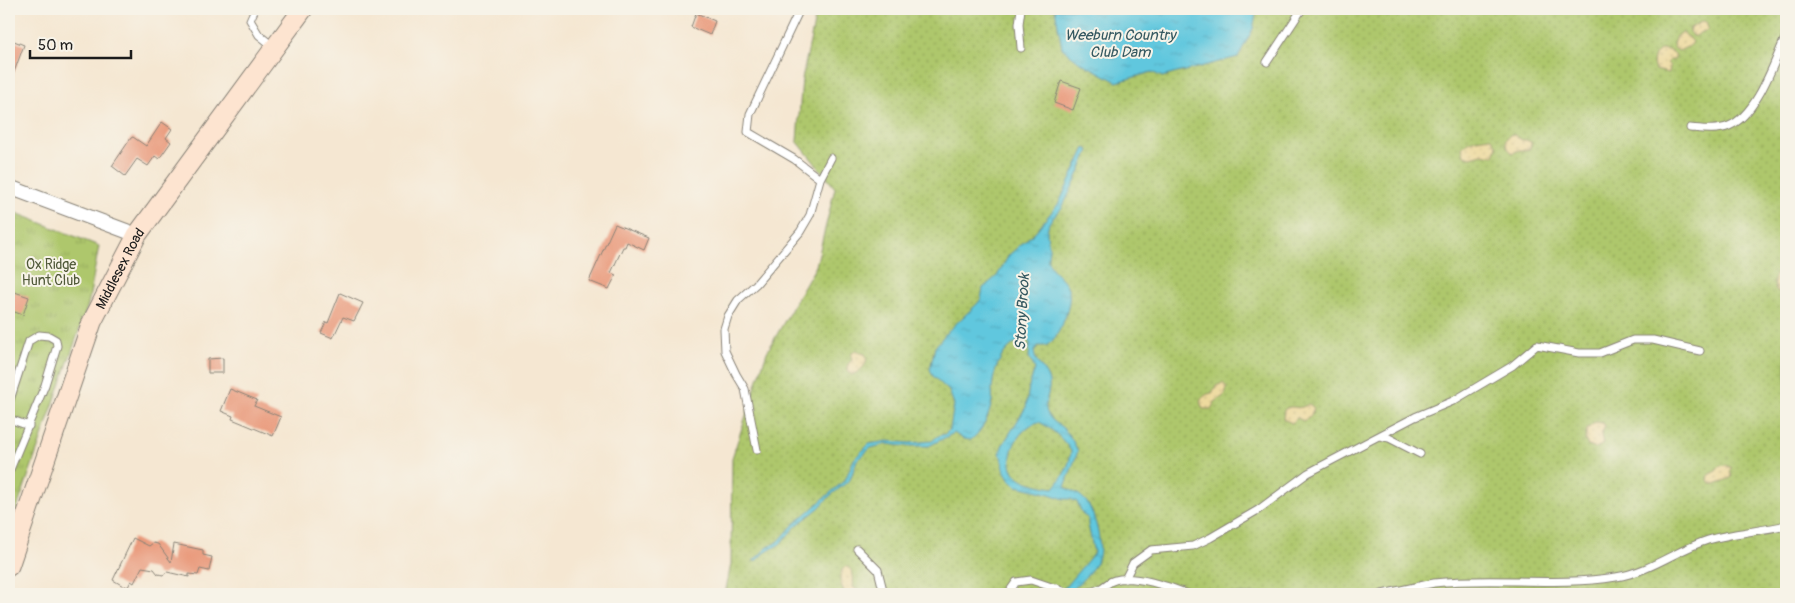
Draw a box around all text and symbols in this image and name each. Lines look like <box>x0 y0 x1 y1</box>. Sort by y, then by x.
water label: Weeburn Country Club Dam <box>1065 26 1178 62</box>
scale bar <box>30 28 131 60</box>
text: 50 m <box>38 36 73 55</box>
street label: Middlesex Road <box>92 225 148 312</box>
park label: Ox Ridge Hunt Club <box>22 256 80 289</box>
water label: Stony Brook <box>1011 272 1034 351</box>

